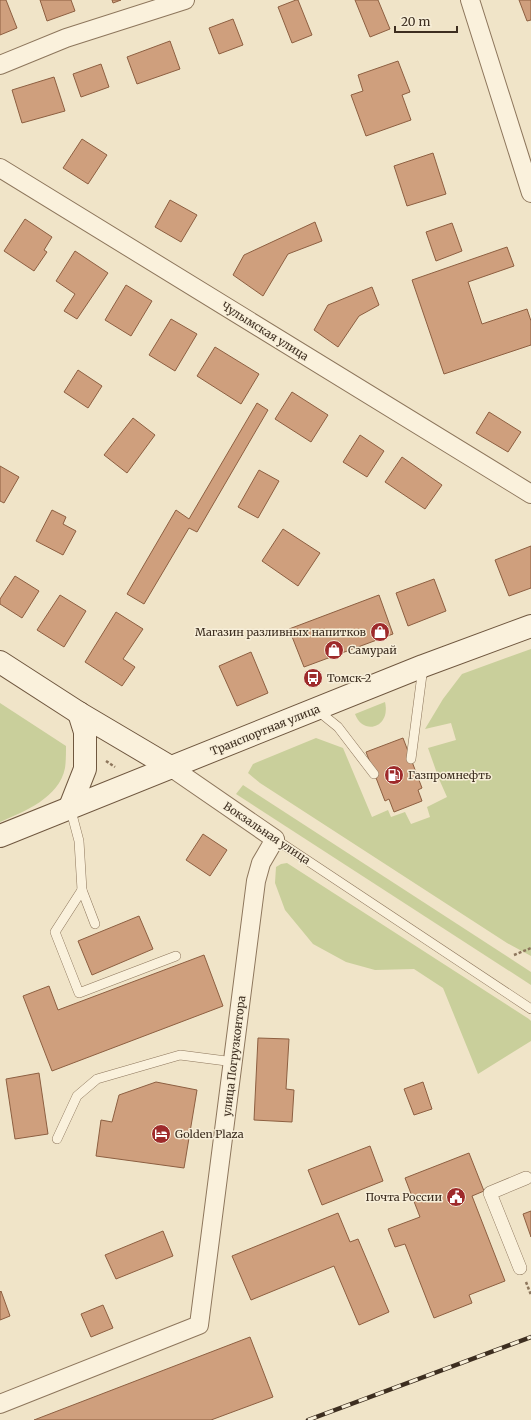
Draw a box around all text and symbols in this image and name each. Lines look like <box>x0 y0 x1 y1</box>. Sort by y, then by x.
scale bar <box>395 8 457 34</box>
text: 20 m <box>401 14 430 29</box>
street label: Чулымская улица <box>219 299 311 363</box>
shop icon: Магазин разливных напитков <box>369 621 391 643</box>
place label: Магазин разливных напитков <box>195 625 367 639</box>
shop icon: Самурай <box>323 639 345 661</box>
place label: Самурай <box>348 643 397 657</box>
bus stop icon: Томск-2 <box>302 667 324 689</box>
place label: Томск-2 <box>327 671 371 685</box>
street label: Транспортная улица <box>208 702 322 758</box>
fuel station icon: Газпромнефть <box>383 764 405 786</box>
place label: Газпромнефть <box>408 768 491 782</box>
street label: Вокзальная улица <box>221 799 313 867</box>
street label: улица Погрузконтора <box>220 995 248 1117</box>
hotel icon: Golden Plaza <box>150 1123 172 1145</box>
place label: Golden Plaza <box>175 1127 244 1141</box>
public building icon: Почта России <box>445 1186 467 1208</box>
place label: Почта России <box>365 1190 442 1204</box>

